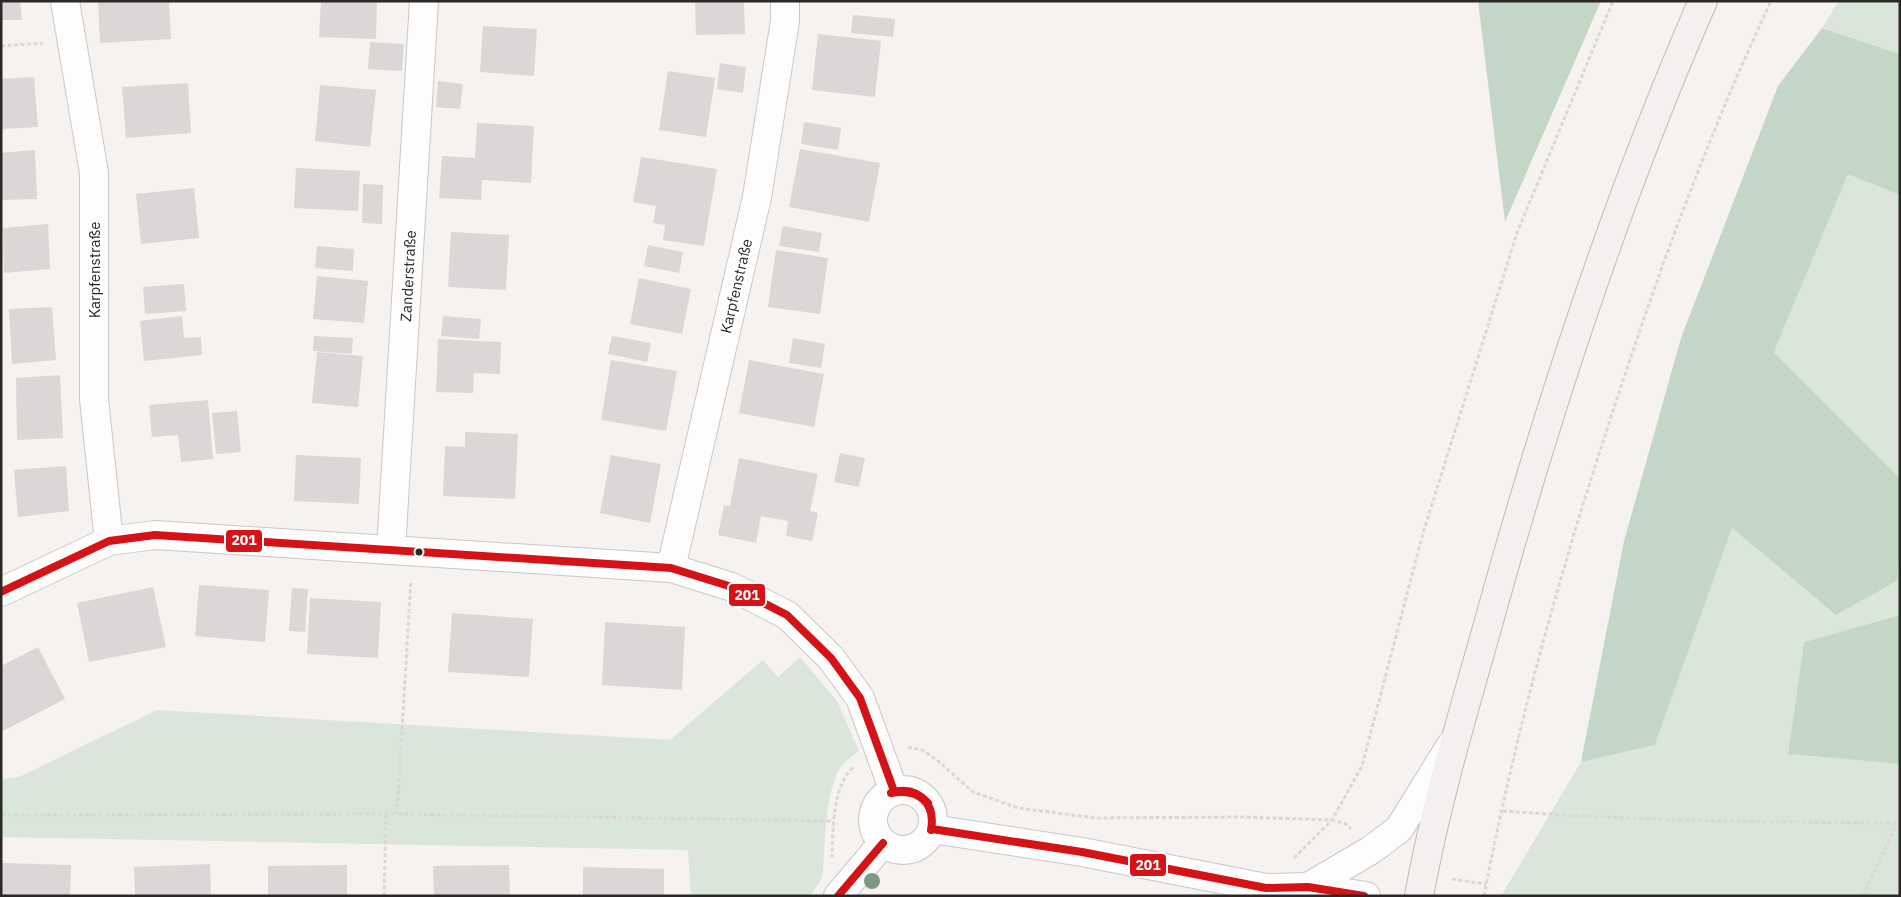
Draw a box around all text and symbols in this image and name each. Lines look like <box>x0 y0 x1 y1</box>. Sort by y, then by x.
street label: Karpfenstraße <box>85 222 104 318</box>
street label: Zanderstraße <box>396 230 420 322</box>
street label: Karpfenstraße <box>716 237 756 335</box>
line badge: 201 <box>225 529 263 553</box>
text: 201 <box>231 531 257 549</box>
unlabelled marker <box>414 547 424 557</box>
line badge: 201 <box>728 583 766 607</box>
text: 201 <box>734 586 760 604</box>
line badge: 201 <box>1129 853 1167 877</box>
text: 201 <box>1135 856 1161 874</box>

